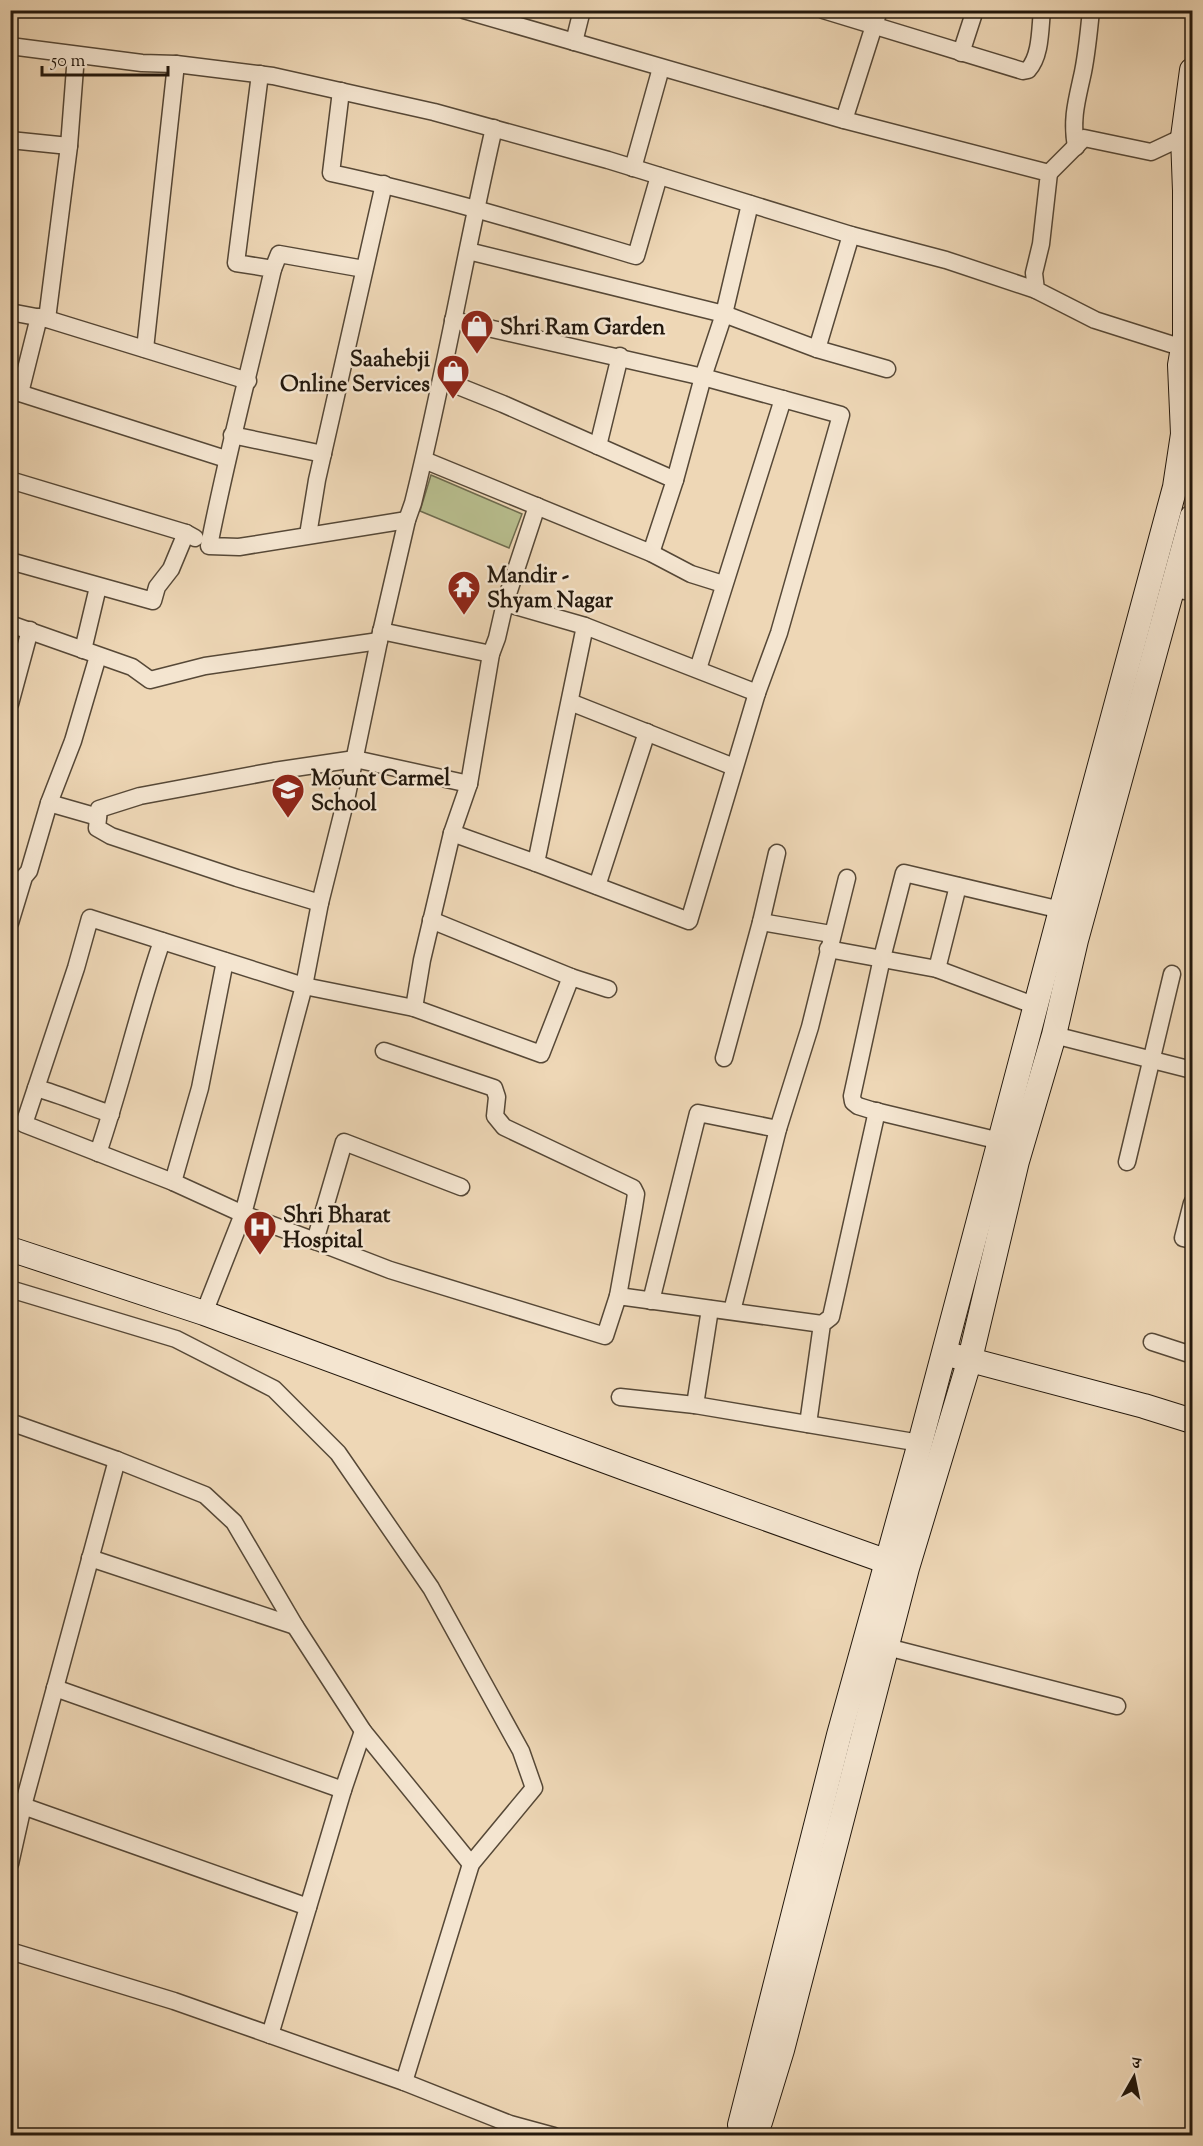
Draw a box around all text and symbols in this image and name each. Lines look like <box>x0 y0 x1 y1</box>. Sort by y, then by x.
scale bar <box>42 39 168 77</box>
text: 50 m <box>50 49 86 75</box>
shop icon: Shri Ram Garden <box>459 308 495 355</box>
place label: Shri Ram Garden <box>500 313 665 345</box>
place label: Saahebji Online Services <box>280 345 431 402</box>
shop icon: Saahebji Online Services <box>435 353 471 400</box>
place label: Mandir - Shyam Nagar <box>487 561 614 618</box>
temple icon: Mandir - Shyam Nagar <box>446 569 482 616</box>
place label: Mount Carmel School <box>311 764 451 821</box>
school or university icon: Mount Carmel School <box>270 772 306 819</box>
place label: Shri Bharat Hospital <box>283 1201 391 1258</box>
hospital icon: Shri Bharat Hospital <box>242 1209 278 1256</box>
north arrow <box>1104 2047 1164 2107</box>
text: उ <box>1129 2053 1144 2077</box>

